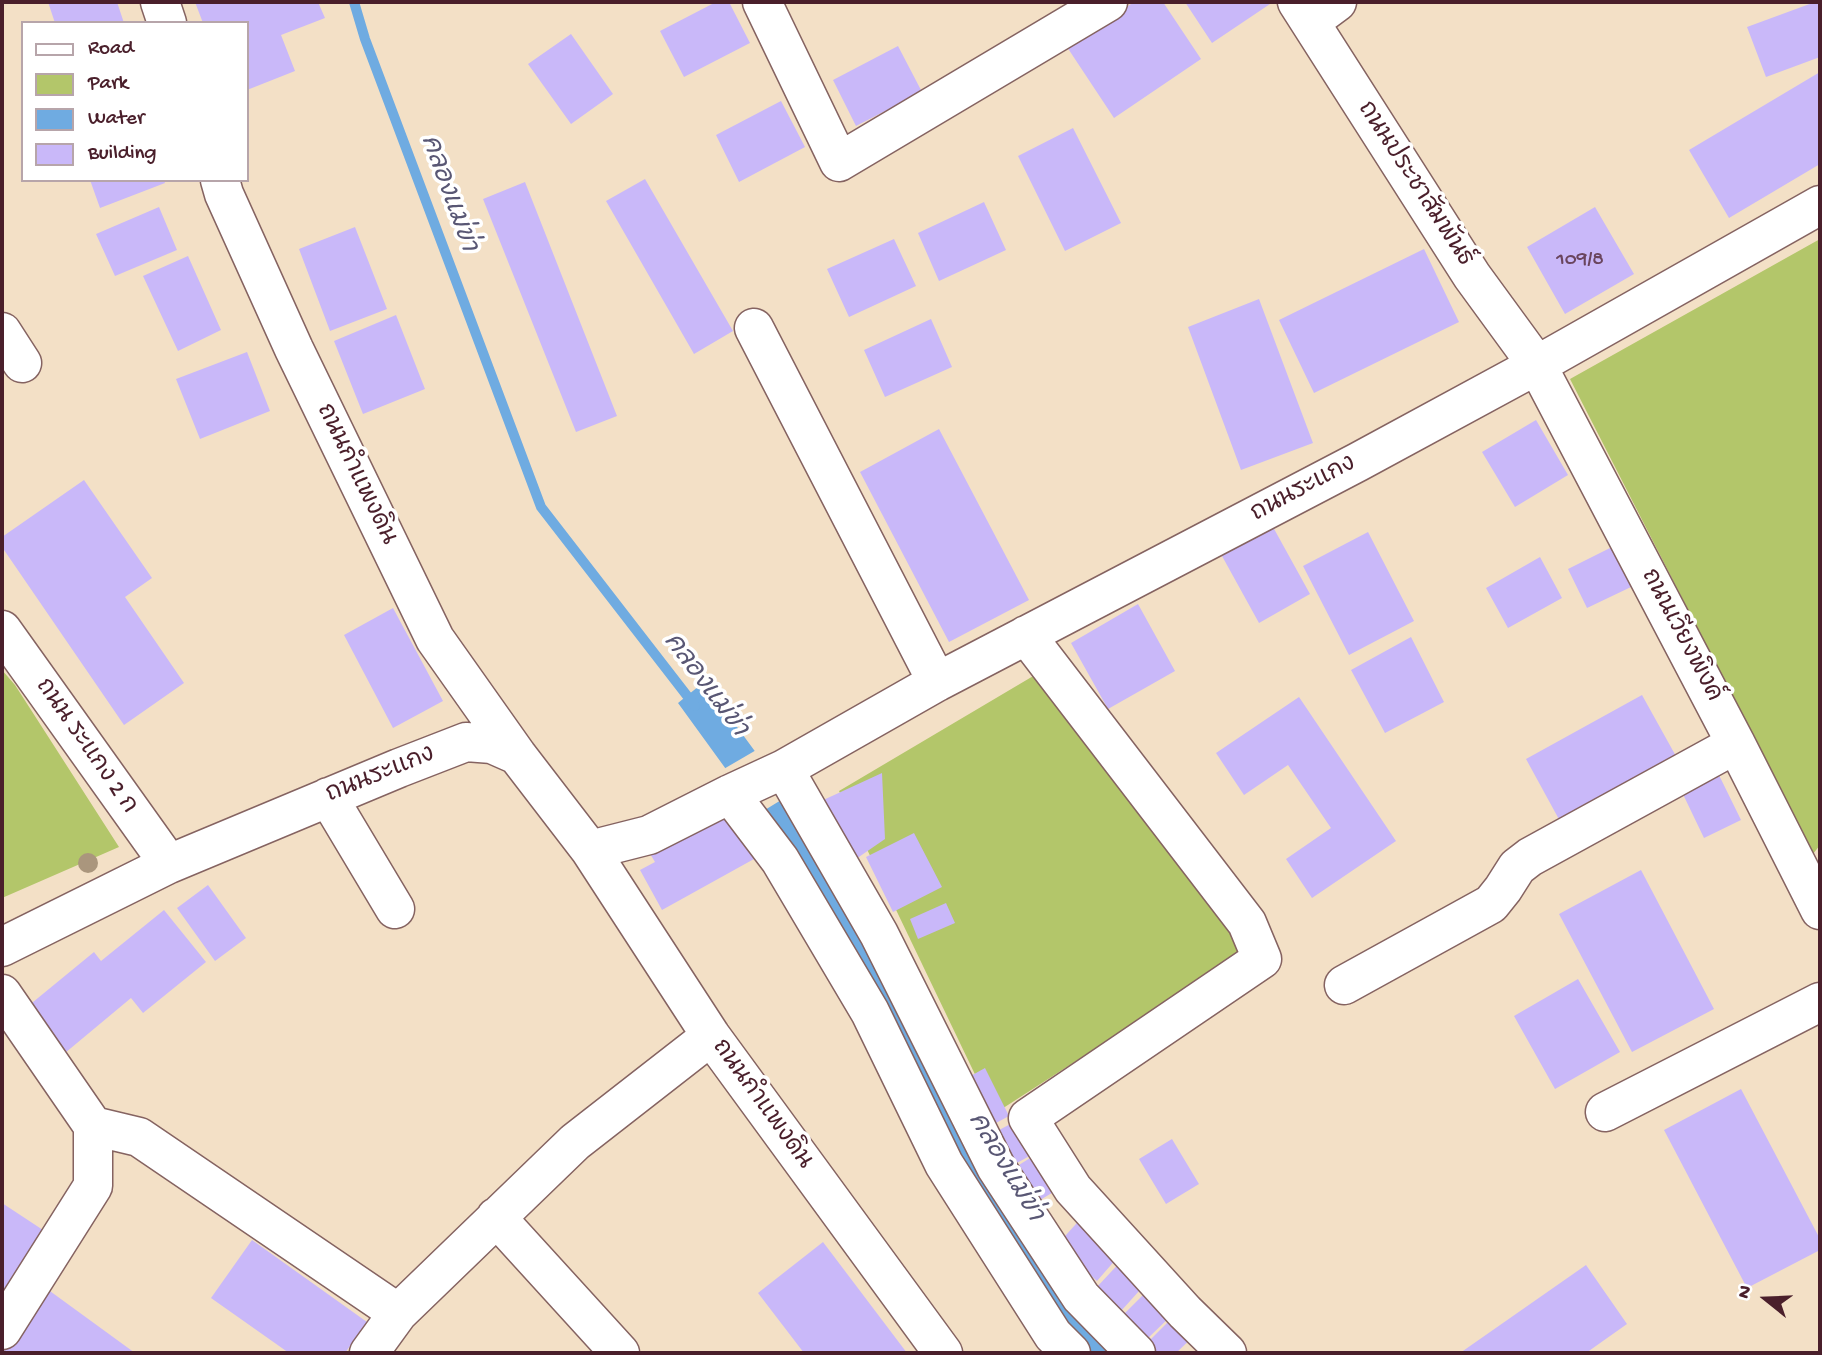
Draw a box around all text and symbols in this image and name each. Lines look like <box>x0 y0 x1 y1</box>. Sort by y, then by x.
legend <box>21 21 248 182</box>
text: Road <box>88 37 134 62</box>
text: Park <box>88 72 128 97</box>
street label: ถนนประชาสัมพันธ์ <box>1350 97 1478 273</box>
text: Water <box>88 107 144 132</box>
water label: คลองแม่ข่า <box>412 132 482 256</box>
text: Building <box>88 142 157 167</box>
house number: 109/8 <box>1556 248 1604 274</box>
street label: ถนนกำแพงดิน <box>308 400 402 550</box>
street label: ถนนระแกง <box>1247 450 1361 530</box>
street label: ถนนเวียงพิงค์ <box>1633 565 1727 707</box>
water label: คลองแม่ข่า <box>655 628 753 744</box>
street label: ถนน ระแกง 2 ก <box>28 674 142 820</box>
street label: ถนนระแกง <box>323 741 439 811</box>
street label: ถนนกำแพงดิน <box>704 1035 818 1175</box>
water label: คลองแม่ข่า <box>959 1108 1049 1228</box>
north arrow <box>1731 1264 1801 1334</box>
text: N <box>1733 1283 1758 1302</box>

